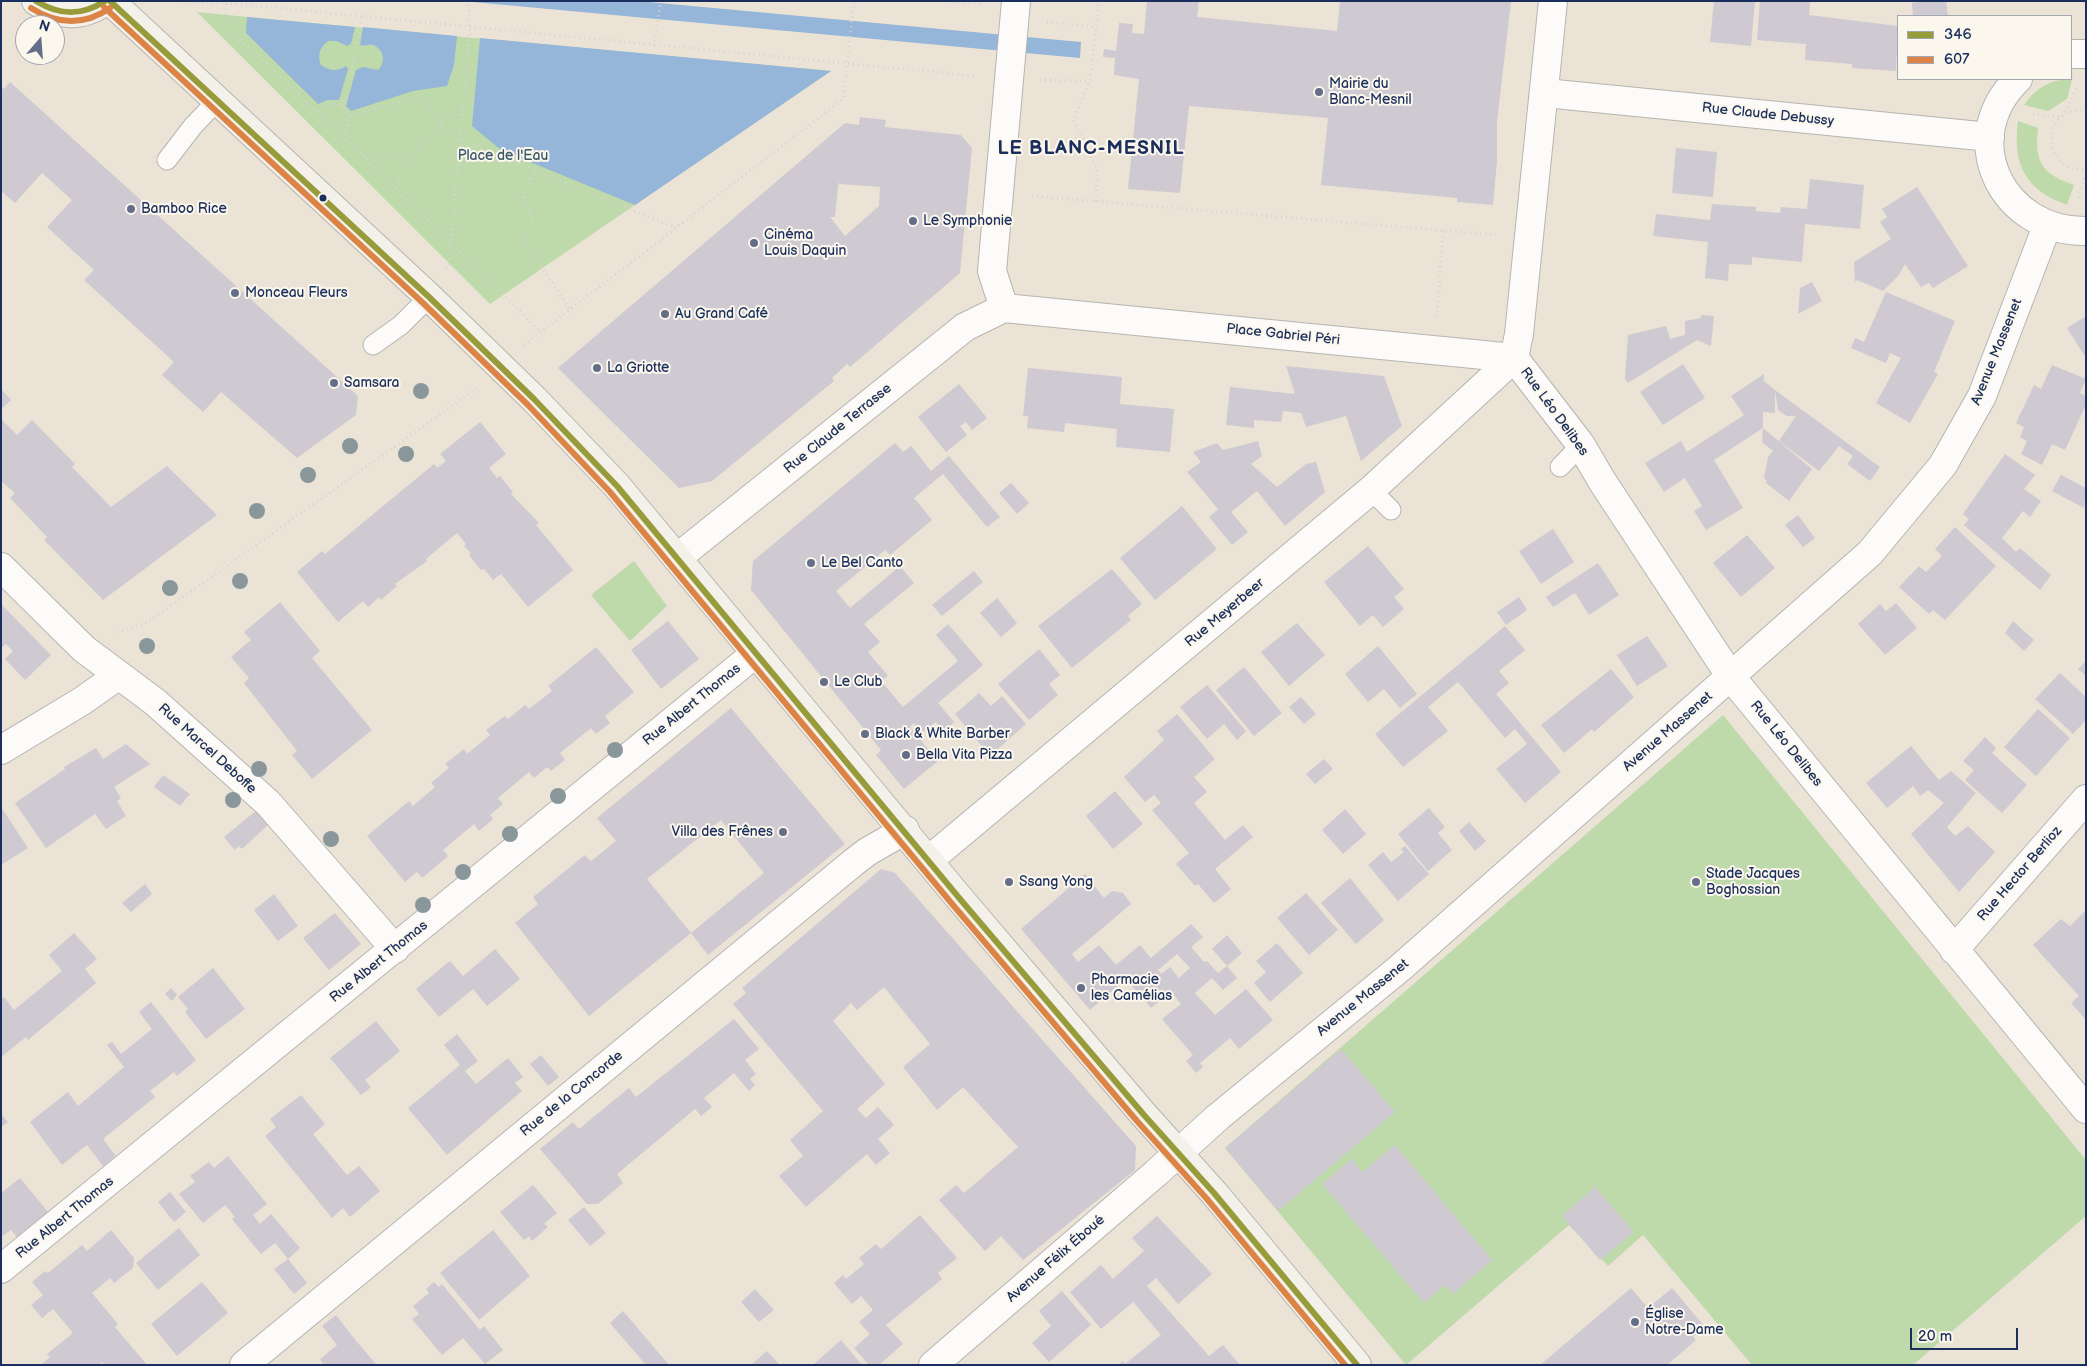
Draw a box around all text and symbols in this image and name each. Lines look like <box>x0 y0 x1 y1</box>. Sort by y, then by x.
north arrow <box>15 15 65 65</box>
legend <box>1897 15 2072 80</box>
text: N <box>37 16 52 36</box>
text: 346 <box>1944 25 1972 44</box>
text: 607 <box>1944 50 1969 69</box>
place label: Mairie du Blanc-Mesnil <box>1329 76 1412 108</box>
marker: Mairie du Blanc-Mesnil <box>1313 86 1325 98</box>
street label: Rue Claude Debussy <box>1701 100 1835 130</box>
district label: LE BLANC-MESNIL <box>996 138 1186 160</box>
park label: Place de l'Eau <box>458 148 548 164</box>
unlabelled marker <box>318 193 328 203</box>
place label: Bamboo Rice <box>141 201 227 217</box>
marker: Bamboo Rice <box>125 203 137 215</box>
place label: Le Symphonie <box>923 213 1012 229</box>
marker: Le Symphonie <box>907 215 919 227</box>
place label: Cinéma Louis Daquin <box>764 227 846 260</box>
marker: Cinéma Louis Daquin <box>748 237 760 249</box>
place label: Monceau Fleurs <box>245 285 348 301</box>
marker: Monceau Fleurs <box>229 287 241 299</box>
street label: Avenue Massenet <box>1968 296 2026 408</box>
place label: Au Grand Café <box>675 306 768 322</box>
marker: Au Grand Café <box>659 308 671 320</box>
street label: Place Gabriel Péri <box>1225 321 1341 349</box>
place label: La Griotte <box>607 360 669 376</box>
marker: La Griotte <box>591 362 603 374</box>
street label: Rue Léo Delibes <box>1516 364 1592 460</box>
place label: Samsara <box>344 375 400 391</box>
marker: Samsara <box>328 377 340 389</box>
street label: Rue Claude Terrasse <box>781 380 895 478</box>
place label: Le Bel Canto <box>821 555 903 571</box>
marker: Le Bel Canto <box>805 557 817 569</box>
street label: Rue Meyerbeer <box>1182 575 1268 651</box>
street label: Rue Albert Thomas <box>640 660 744 750</box>
place label: Le Club <box>834 674 882 690</box>
marker: Le Club <box>818 676 830 688</box>
street label: Avenue Massenet <box>1620 688 1716 776</box>
street label: Rue Léo Delibes <box>1746 698 1826 790</box>
street label: Rue Marcel Deboffe <box>154 700 260 798</box>
place label: Black & White Barber <box>875 726 1010 742</box>
marker: Black & White Barber <box>859 728 871 740</box>
place label: Bella Vita Pizza <box>916 747 1012 763</box>
marker: Bella Vita Pizza <box>900 749 912 761</box>
street label: Rue Hector Berlioz <box>1974 823 2066 925</box>
place label: Villa des Frênes <box>672 824 773 840</box>
marker: Villa des Frênes <box>777 826 789 838</box>
place label: Stade Jacques Boghossian <box>1706 866 1800 899</box>
place label: Ssang Yong <box>1019 874 1093 890</box>
marker: Ssang Yong <box>1003 876 1015 888</box>
marker: Stade Jacques Boghossian <box>1690 876 1702 888</box>
street label: Rue Albert Thomas <box>327 917 431 1007</box>
street label: Avenue Massenet <box>1314 956 1412 1040</box>
place label: Pharmacie les Camélias <box>1091 972 1172 1004</box>
marker: Pharmacie les Camélias <box>1075 982 1087 994</box>
street label: Rue de la Concorde <box>517 1048 627 1140</box>
street label: Rue Albert Thomas <box>13 1173 117 1263</box>
street label: Avenue Félix Éboué <box>1003 1212 1109 1306</box>
place label: Église Notre-Dame <box>1645 1306 1724 1338</box>
marker: Église Notre-Dame <box>1629 1316 1641 1328</box>
scale bar <box>1912 1318 2020 1350</box>
text: 20 m <box>1918 1327 1952 1346</box>

